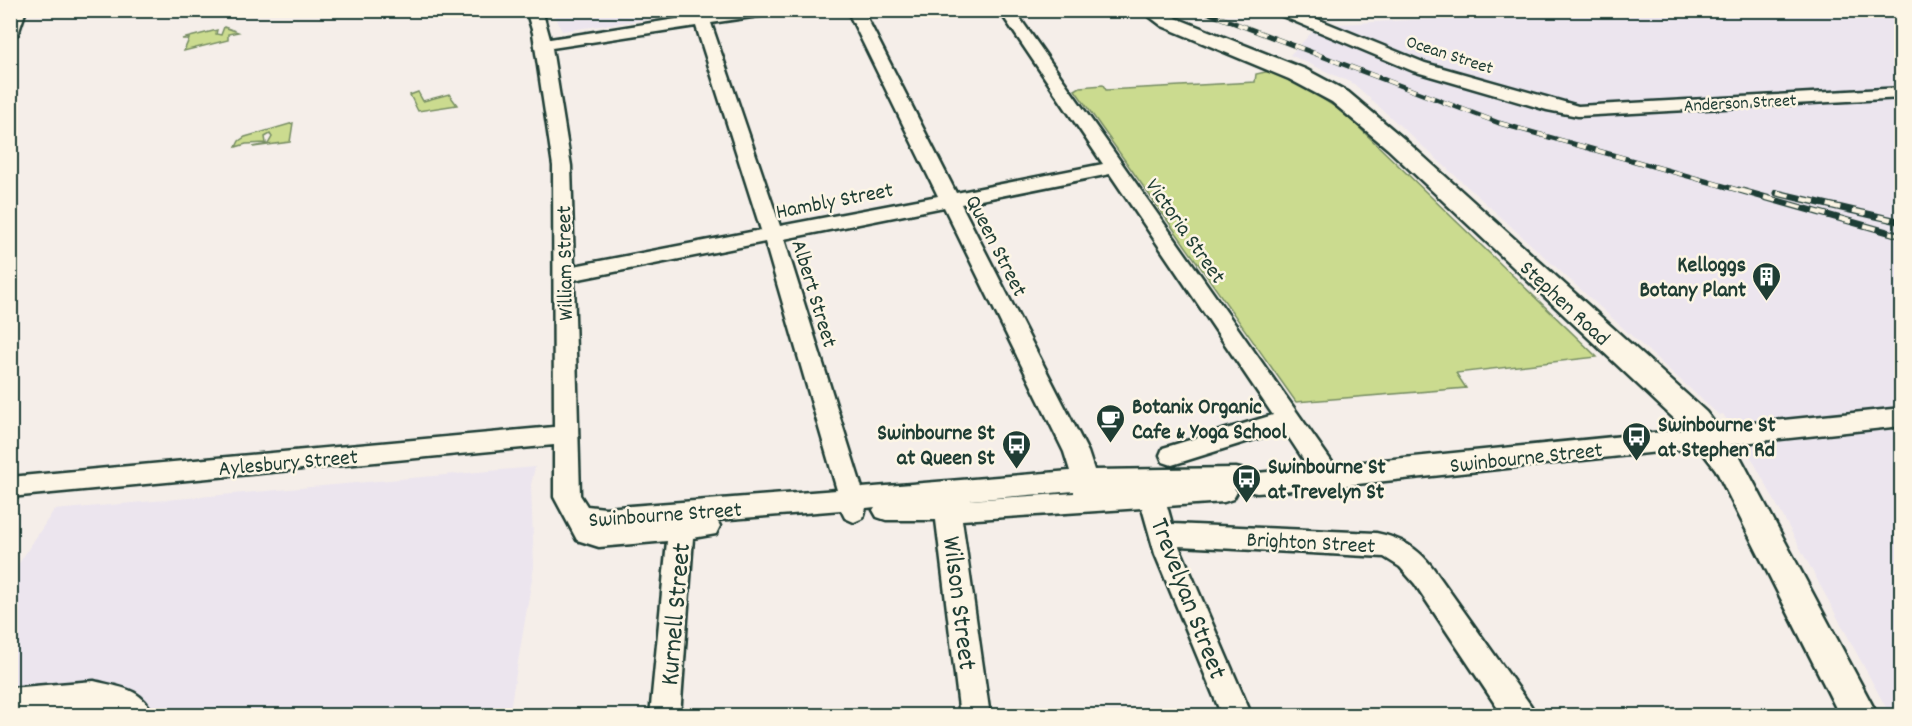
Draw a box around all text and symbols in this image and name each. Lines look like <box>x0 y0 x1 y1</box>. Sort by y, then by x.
street label: Ocean Street <box>1403 31 1496 82</box>
street label: Anderson Street <box>1683 89 1798 120</box>
street label: Victoria Street <box>1136 173 1232 291</box>
street label: Hambly Street <box>773 176 896 229</box>
street label: Queen Street <box>956 190 1034 303</box>
street label: William Street <box>550 205 583 321</box>
street label: Albert Street <box>782 236 844 352</box>
place label: Kelloggs Botany Plant <box>1639 251 1747 307</box>
street label: Stephen Road <box>1511 254 1616 355</box>
building icon: Kelloggs Botany Plant <box>1751 260 1783 302</box>
place label: Botanix Organic Cafe & Yoga School <box>1132 393 1287 449</box>
cafe icon: Botanix Organic Cafe & Yoga School <box>1095 402 1127 444</box>
place label: Swinbourne St at Stephen Rd <box>1658 411 1777 467</box>
place label: Swinbourne St at Queen St <box>877 419 996 475</box>
bus stop icon: Swinbourne St at Stephen Rd <box>1621 420 1653 462</box>
bus stop icon: Swinbourne St at Queen St <box>1000 428 1032 470</box>
street label: Swinbourne Street <box>1448 436 1604 483</box>
street label: Aylesbury Street <box>217 443 359 486</box>
place label: Swinbourne St at Trevelyn St <box>1268 453 1387 509</box>
bus stop icon: Swinbourne St at Trevelyn St <box>1231 462 1263 504</box>
street label: Swinbourne Street <box>588 496 743 537</box>
street label: Trevelyan Street <box>1138 513 1235 686</box>
street label: Brighton Street <box>1246 526 1376 563</box>
street label: Wilson Street <box>930 534 985 673</box>
street label: Kurnell Street <box>652 541 703 687</box>

